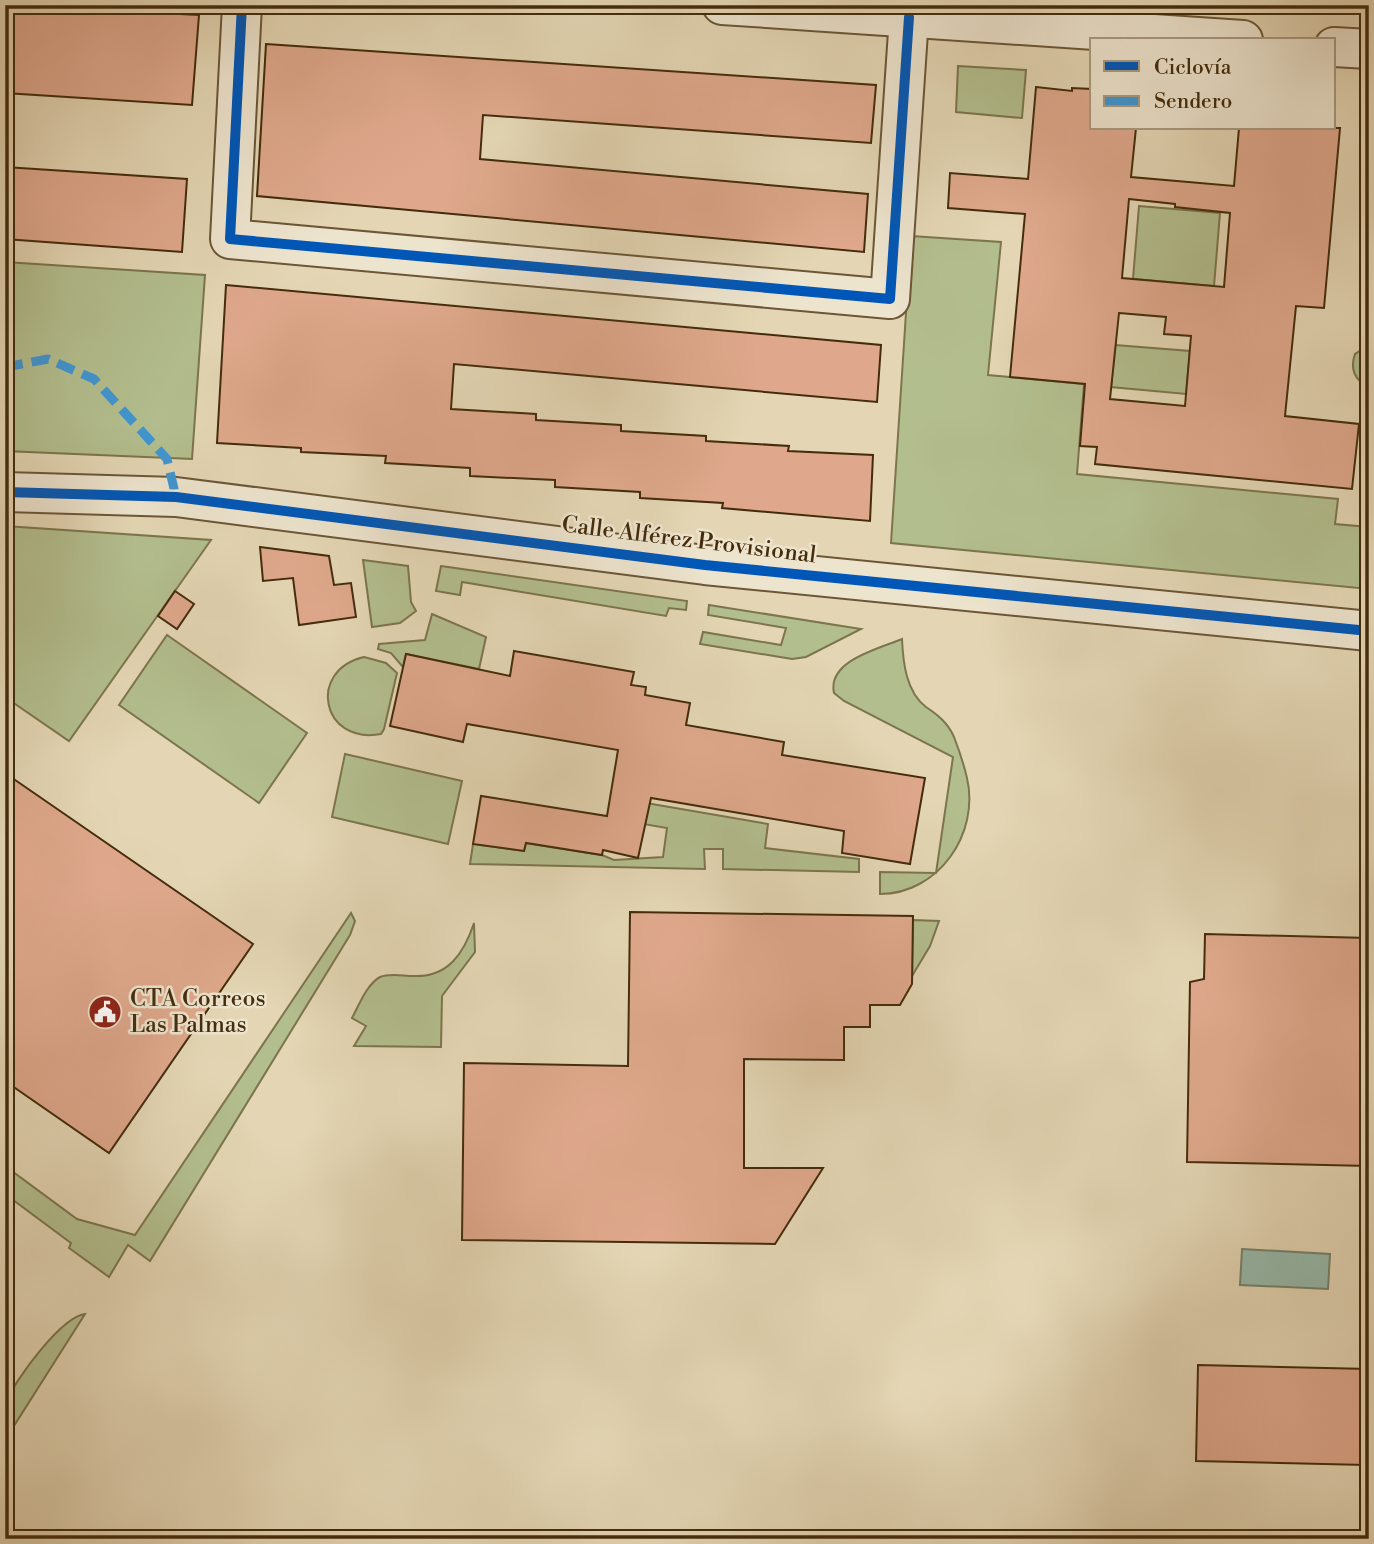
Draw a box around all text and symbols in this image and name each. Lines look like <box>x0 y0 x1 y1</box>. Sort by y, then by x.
legend <box>1090 38 1336 130</box>
text: Ciclovía <box>1154 55 1232 81</box>
text: Sendero <box>1154 89 1232 115</box>
street label: Calle Alférez Provisional <box>560 510 818 570</box>
place label: CTA Correos Las Palmas <box>130 985 265 1039</box>
public building icon: CTA Correos Las Palmas <box>86 993 124 1031</box>

